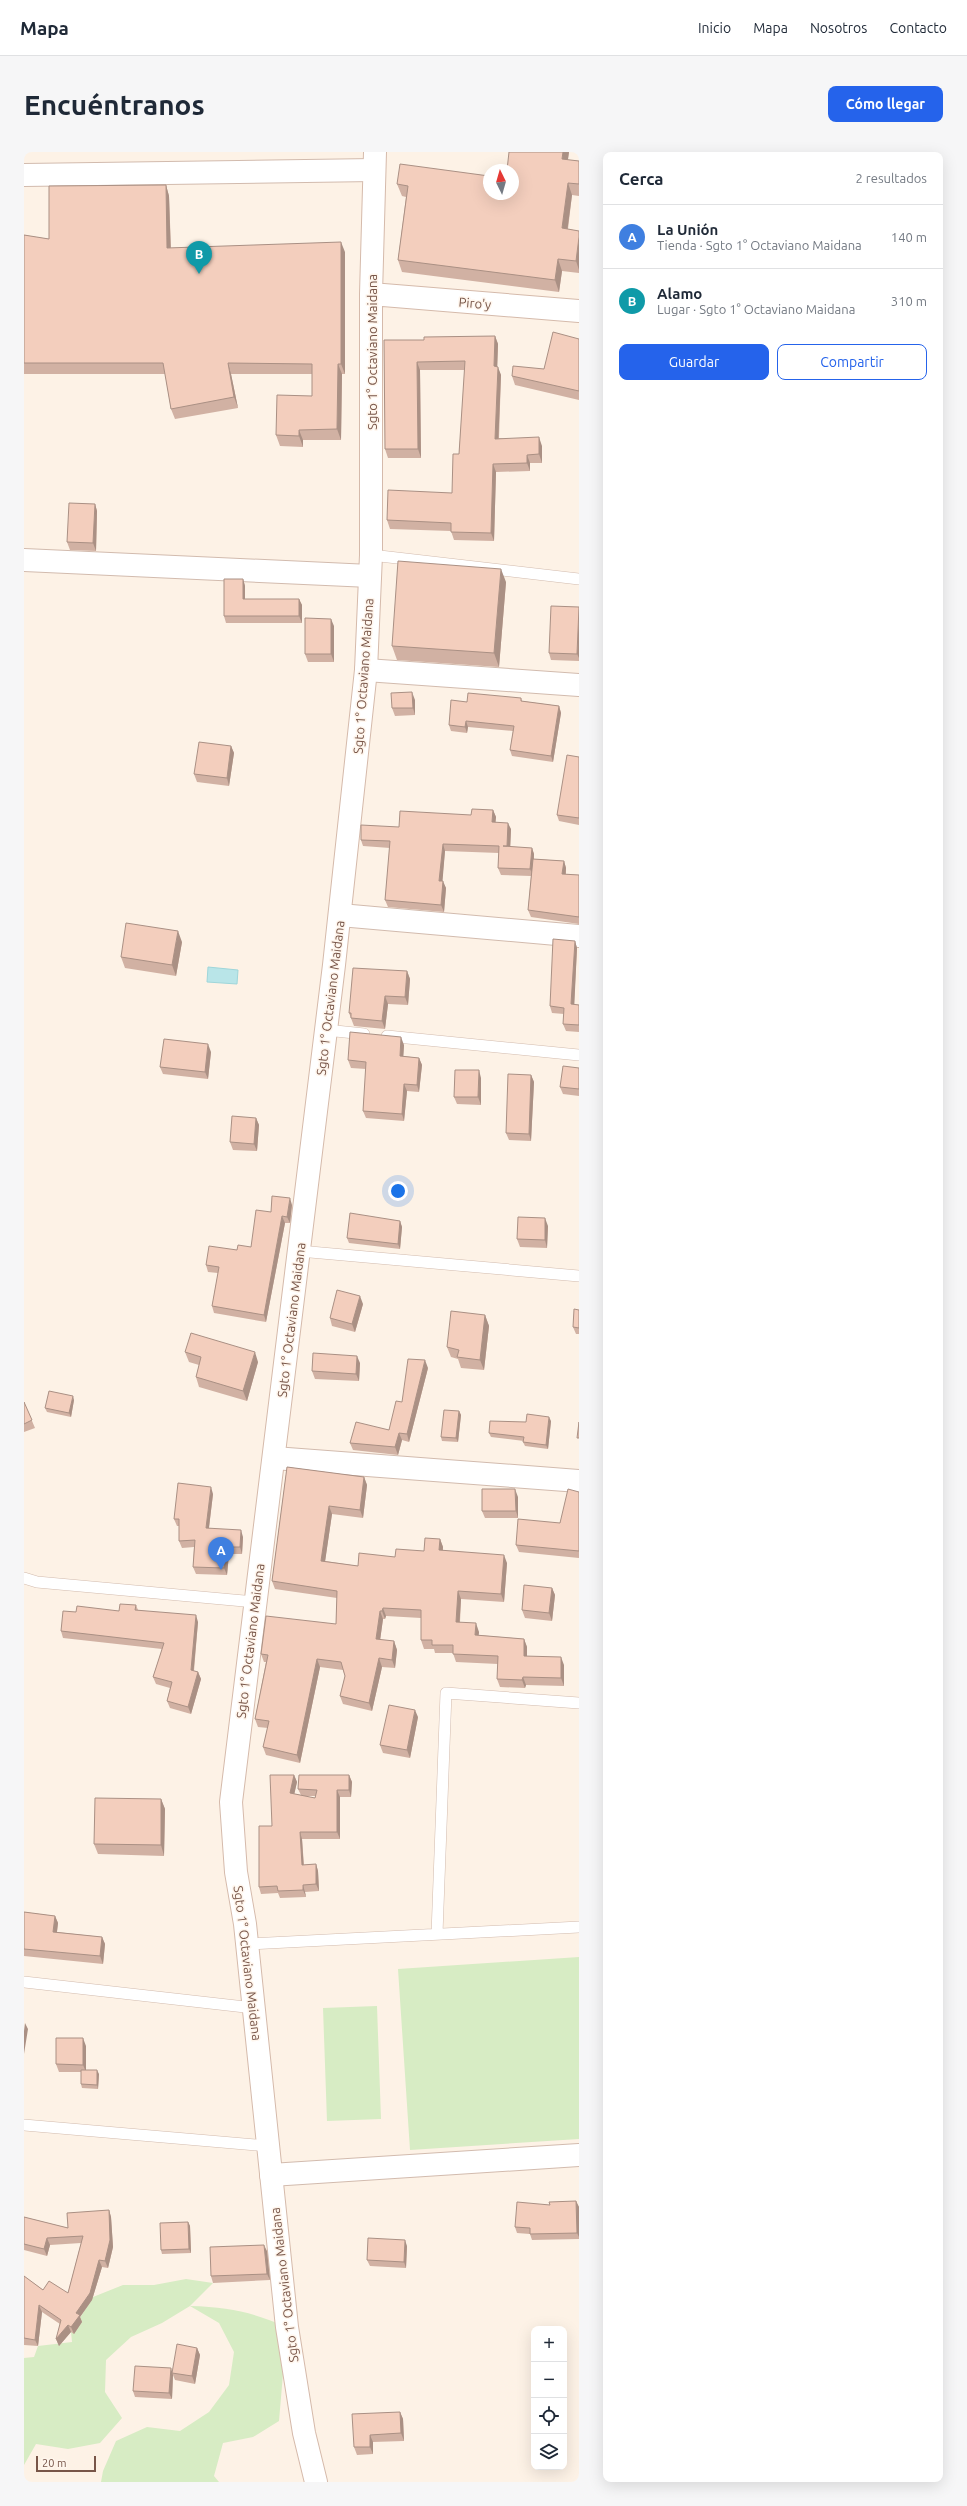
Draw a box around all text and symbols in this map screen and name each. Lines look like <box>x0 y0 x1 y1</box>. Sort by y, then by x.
text: Mapa <box>20 17 69 39</box>
text: Inicio <box>698 20 731 36</box>
text: Mapa <box>753 20 788 36</box>
text: Nosotros <box>810 20 867 36</box>
text: Contacto <box>889 20 947 36</box>
button: Cómo llegar <box>828 86 943 122</box>
text: Encuéntranos <box>24 89 205 120</box>
north arrow <box>483 164 519 200</box>
text: Cerca <box>619 169 664 188</box>
text: 2 resultados <box>856 171 927 185</box>
text: La Unión <box>657 221 718 238</box>
text: A <box>627 230 637 244</box>
text: 140 m <box>891 230 927 244</box>
text: Tienda · Sgto 1° Octaviano Maidana <box>657 238 862 252</box>
pin: B <box>186 241 212 274</box>
street label: Sgto 1° Octaviano Maidana <box>365 274 379 430</box>
text: Alamo <box>657 285 702 302</box>
text: B <box>628 294 636 308</box>
text: 310 m <box>891 294 927 308</box>
street label: Piro'y <box>458 295 492 311</box>
text: Lugar · Sgto 1° Octaviano Maidana <box>657 302 855 316</box>
button: Guardar <box>619 344 769 380</box>
button: Compartir <box>777 344 927 380</box>
street label: Sgto 1° Octaviano Maidana <box>351 598 375 754</box>
street label: Sgto 1° Octaviano Maidana <box>314 920 346 1076</box>
your location <box>388 1181 408 1201</box>
street label: Sgto 1° Octaviano Maidana <box>275 1242 307 1398</box>
pin: A <box>208 1537 234 1570</box>
street label: Sgto 1° Octaviano Maidana <box>234 1563 266 1719</box>
street label: Sgto 1° Octaviano Maidana <box>232 1885 264 2041</box>
street label: Sgto 1° Octaviano Maidana <box>268 2207 300 2363</box>
map controls <box>531 2326 567 2470</box>
button: + <box>531 2326 567 2362</box>
button: − <box>531 2362 567 2398</box>
button: locate <box>531 2398 567 2434</box>
button: layers <box>531 2434 567 2470</box>
scale bar <box>36 2454 96 2473</box>
text: 20 m <box>42 2457 66 2469</box>

